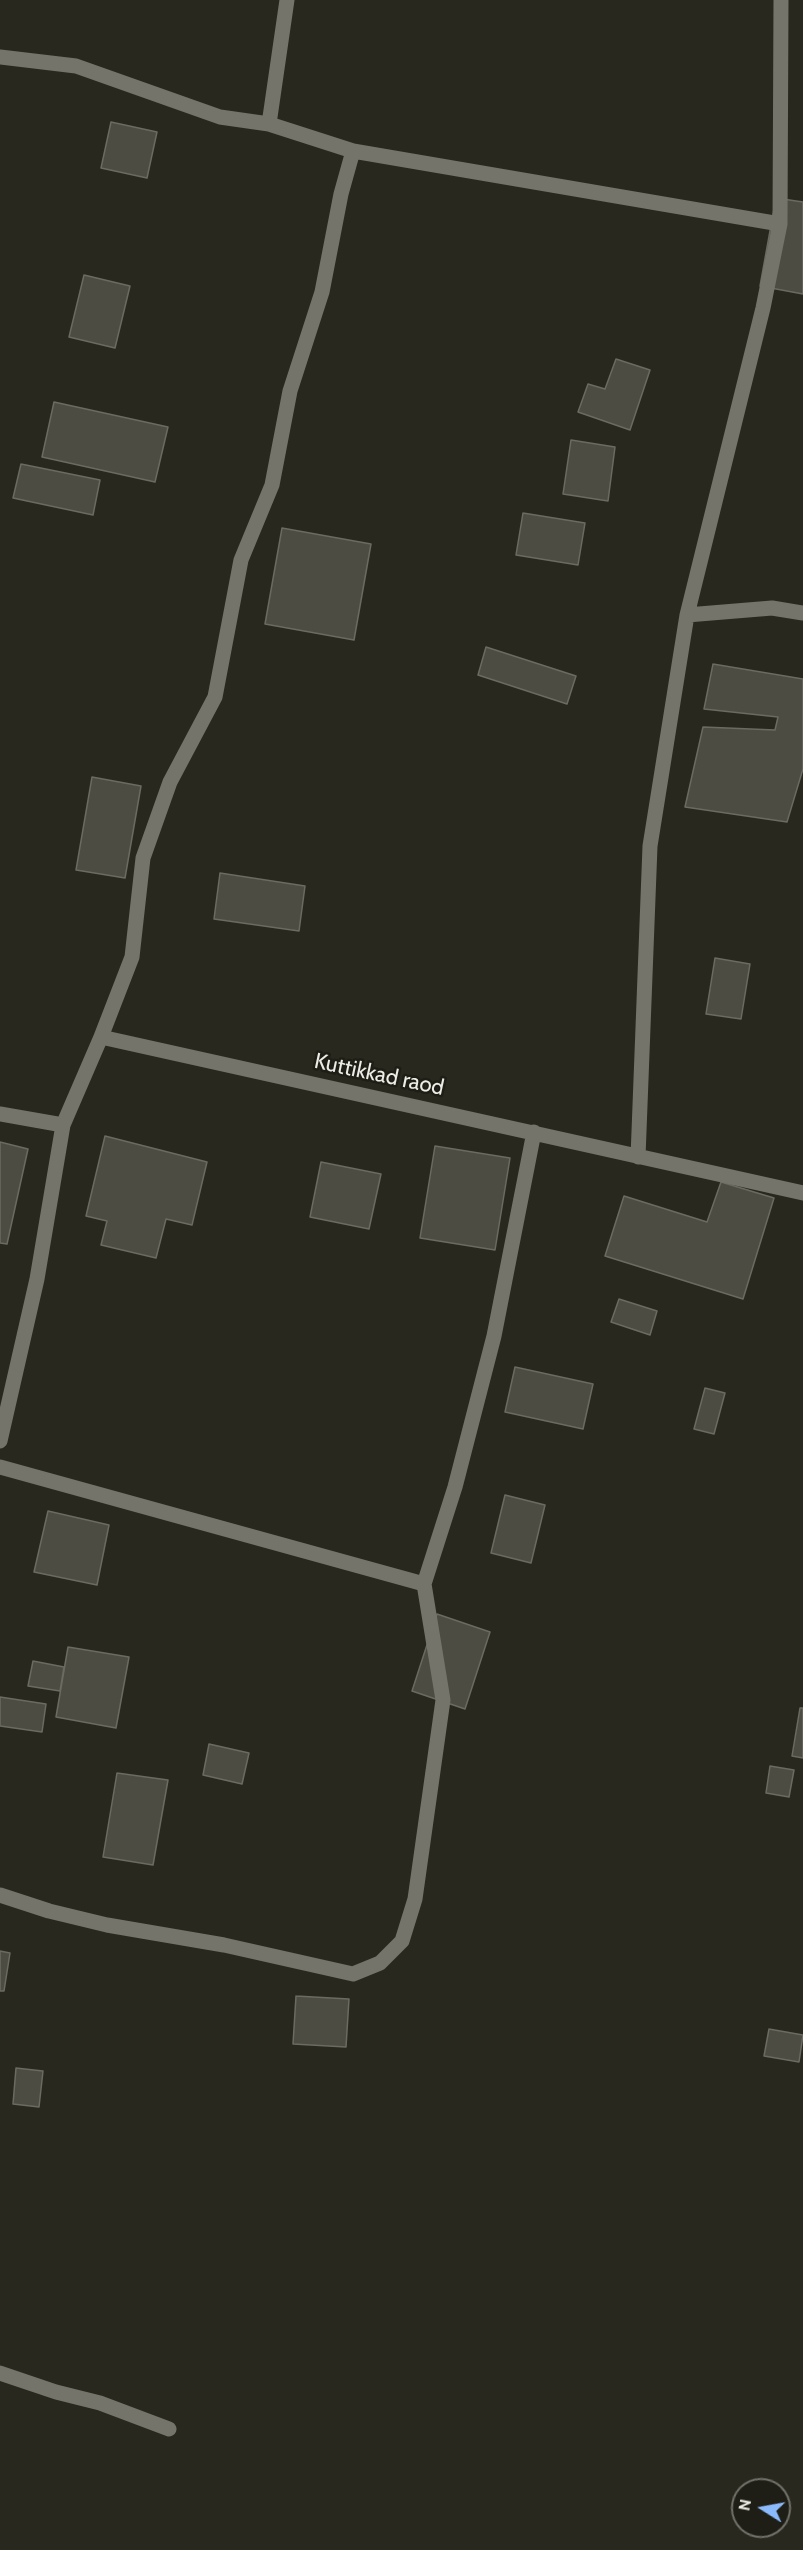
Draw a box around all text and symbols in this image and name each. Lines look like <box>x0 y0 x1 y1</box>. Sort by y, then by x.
street label: Kuttikkad raod <box>312 1048 446 1102</box>
north arrow <box>731 2478 791 2538</box>
text: N <box>734 2497 755 2512</box>

